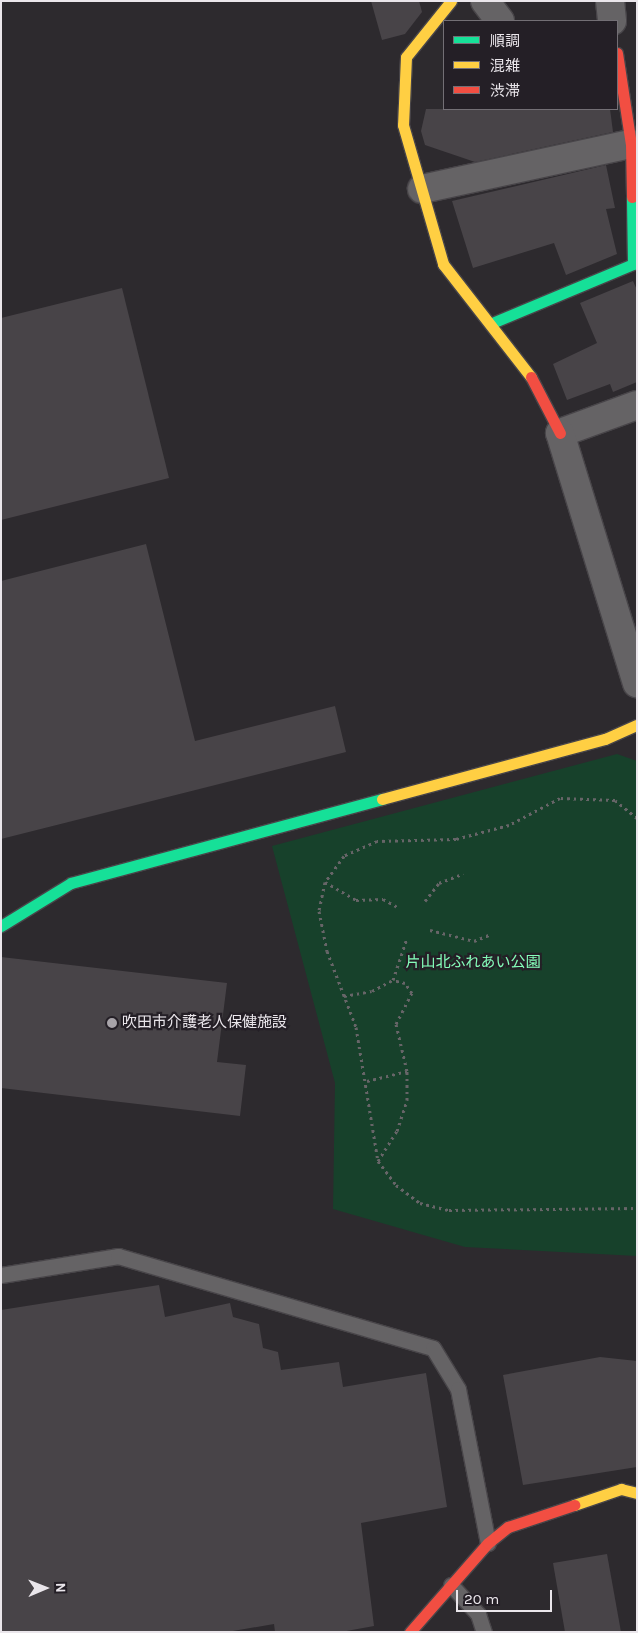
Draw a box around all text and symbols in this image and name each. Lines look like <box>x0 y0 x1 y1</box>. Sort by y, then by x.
legend <box>443 20 618 110</box>
text: 順調 <box>490 32 520 50</box>
text: 混雑 <box>490 57 520 75</box>
text: 渋滞 <box>490 82 520 100</box>
park label: 片山北ふれあい公園 <box>406 954 540 972</box>
place label: 吹田市介護老人保健施設 <box>122 1014 287 1032</box>
marker: 吹田市介護老人保健施設 <box>106 1017 118 1029</box>
north arrow <box>20 1563 70 1613</box>
scale bar <box>458 1580 554 1612</box>
text: N <box>52 1583 69 1593</box>
text: 20 m <box>464 1590 499 1608</box>

